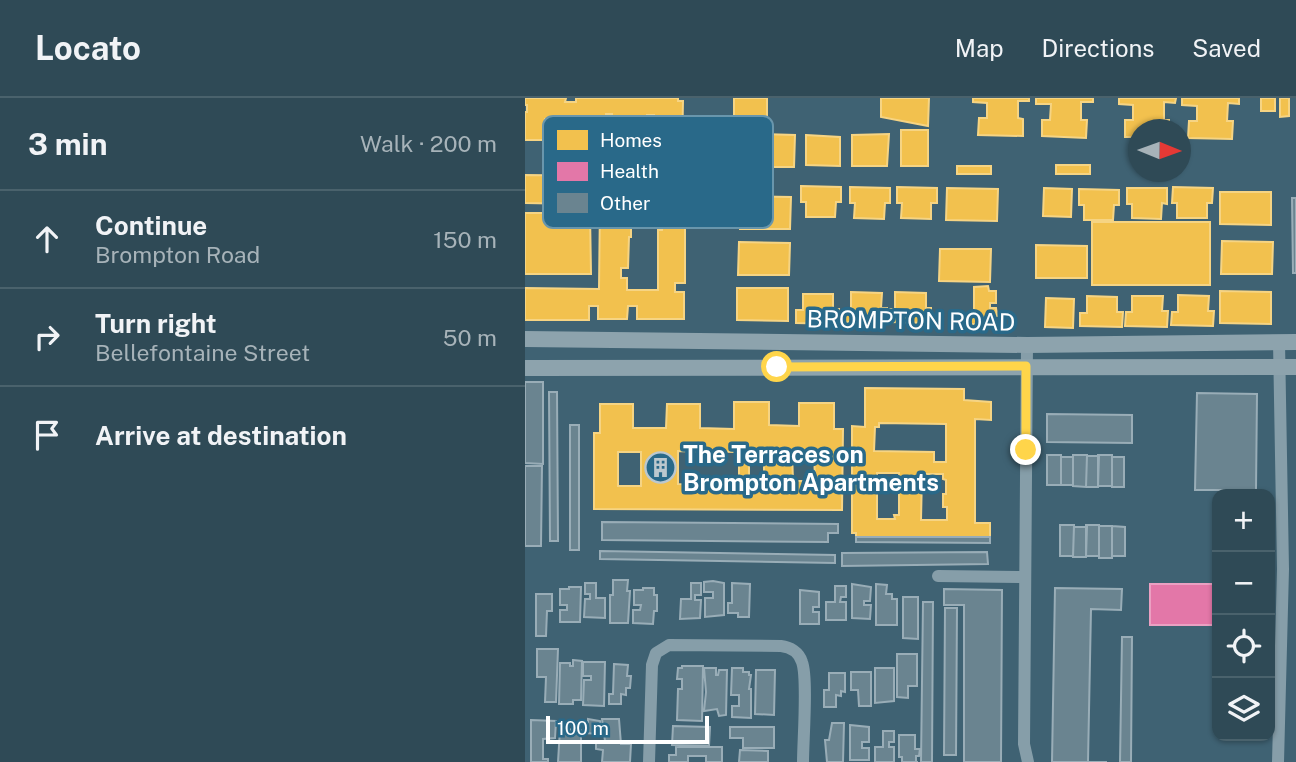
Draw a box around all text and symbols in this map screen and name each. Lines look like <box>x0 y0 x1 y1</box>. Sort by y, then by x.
text: Locato <box>35 29 141 67</box>
text: Map <box>955 34 1004 62</box>
text: Directions <box>1042 34 1154 62</box>
text: Saved <box>1192 34 1261 62</box>
legend <box>543 116 773 228</box>
north arrow <box>1128 119 1191 182</box>
text: 3 min <box>28 126 107 162</box>
text: Homes <box>600 129 662 151</box>
text: Walk · 200 m <box>360 130 497 157</box>
text: Health <box>600 160 659 182</box>
text: Other <box>600 192 650 214</box>
text: Continue <box>95 210 207 241</box>
icon: ahead <box>28 220 66 258</box>
text: 150 m <box>433 226 497 253</box>
text: Brompton Road <box>95 241 260 268</box>
street label: BROMPTON ROAD <box>807 304 1015 336</box>
text: Turn right <box>95 308 217 339</box>
icon: right <box>28 318 66 356</box>
text: 50 m <box>443 324 497 351</box>
text: Bellefontaine Street <box>95 339 310 366</box>
route start <box>761 351 792 382</box>
icon: arrive <box>28 416 66 454</box>
text: Arrive at destination <box>95 420 347 451</box>
route end <box>1010 434 1041 465</box>
place label: The Terraces on Brompton Apartments <box>683 440 939 496</box>
building icon: The Terraces on Brompton Apartments <box>643 451 677 485</box>
map controls <box>1212 489 1275 741</box>
button: + <box>1212 489 1275 552</box>
button: − <box>1212 552 1275 615</box>
button: locate <box>1212 615 1275 678</box>
button: layers <box>1212 678 1275 741</box>
scale bar <box>546 713 709 745</box>
text: 100 m <box>557 717 609 739</box>

